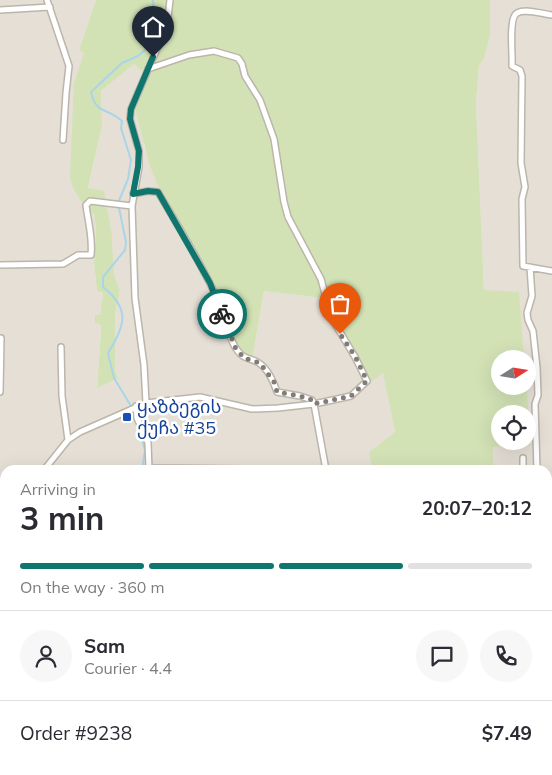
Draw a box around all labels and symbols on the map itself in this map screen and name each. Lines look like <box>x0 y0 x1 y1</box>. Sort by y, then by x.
pin <box>132 6 174 57</box>
pin <box>319 283 361 334</box>
courier <box>197 289 247 339</box>
north arrow <box>491 350 536 395</box>
place label: ყაზბეგის ქუჩა #35 <box>137 395 221 439</box>
marker: ყაზბეგის ქუჩა #35 <box>121 411 133 423</box>

